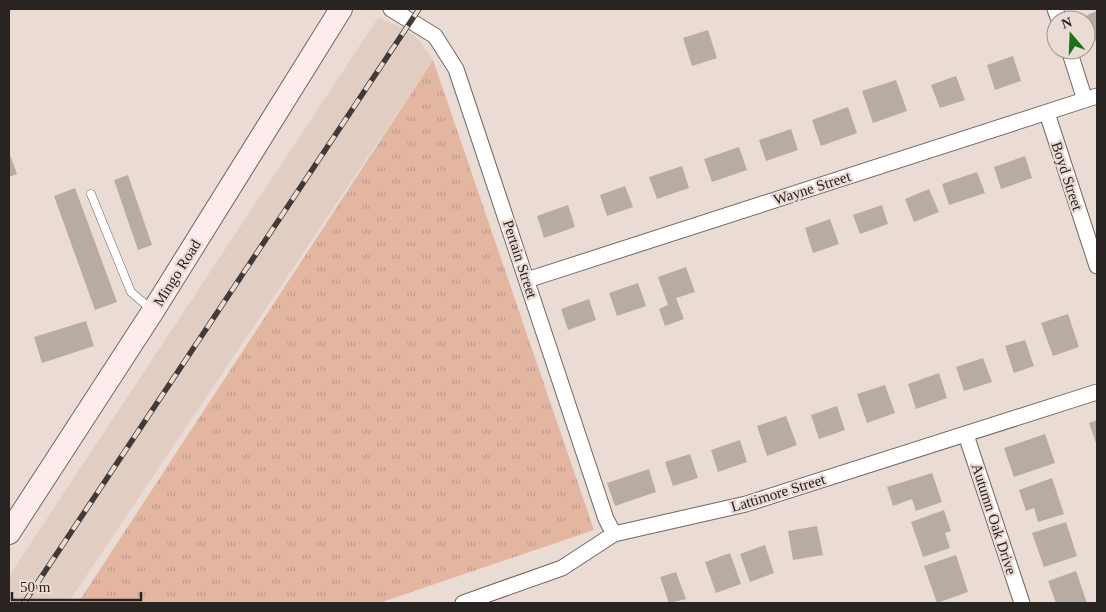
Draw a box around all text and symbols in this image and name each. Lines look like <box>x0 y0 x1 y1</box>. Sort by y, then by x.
north arrow <box>1046 10 1096 60</box>
text: N <box>1060 14 1074 32</box>
street label: Boyd Street <box>1048 140 1086 213</box>
street label: Wayne Street <box>771 168 853 208</box>
street label: Pertain Street <box>500 218 540 301</box>
street label: Mingo Road <box>150 236 204 309</box>
street label: Autumn Oak Drive <box>968 461 1020 577</box>
street label: Lattimore Street <box>729 471 828 515</box>
scale bar <box>12 570 141 602</box>
text: 50 m <box>20 579 51 595</box>

